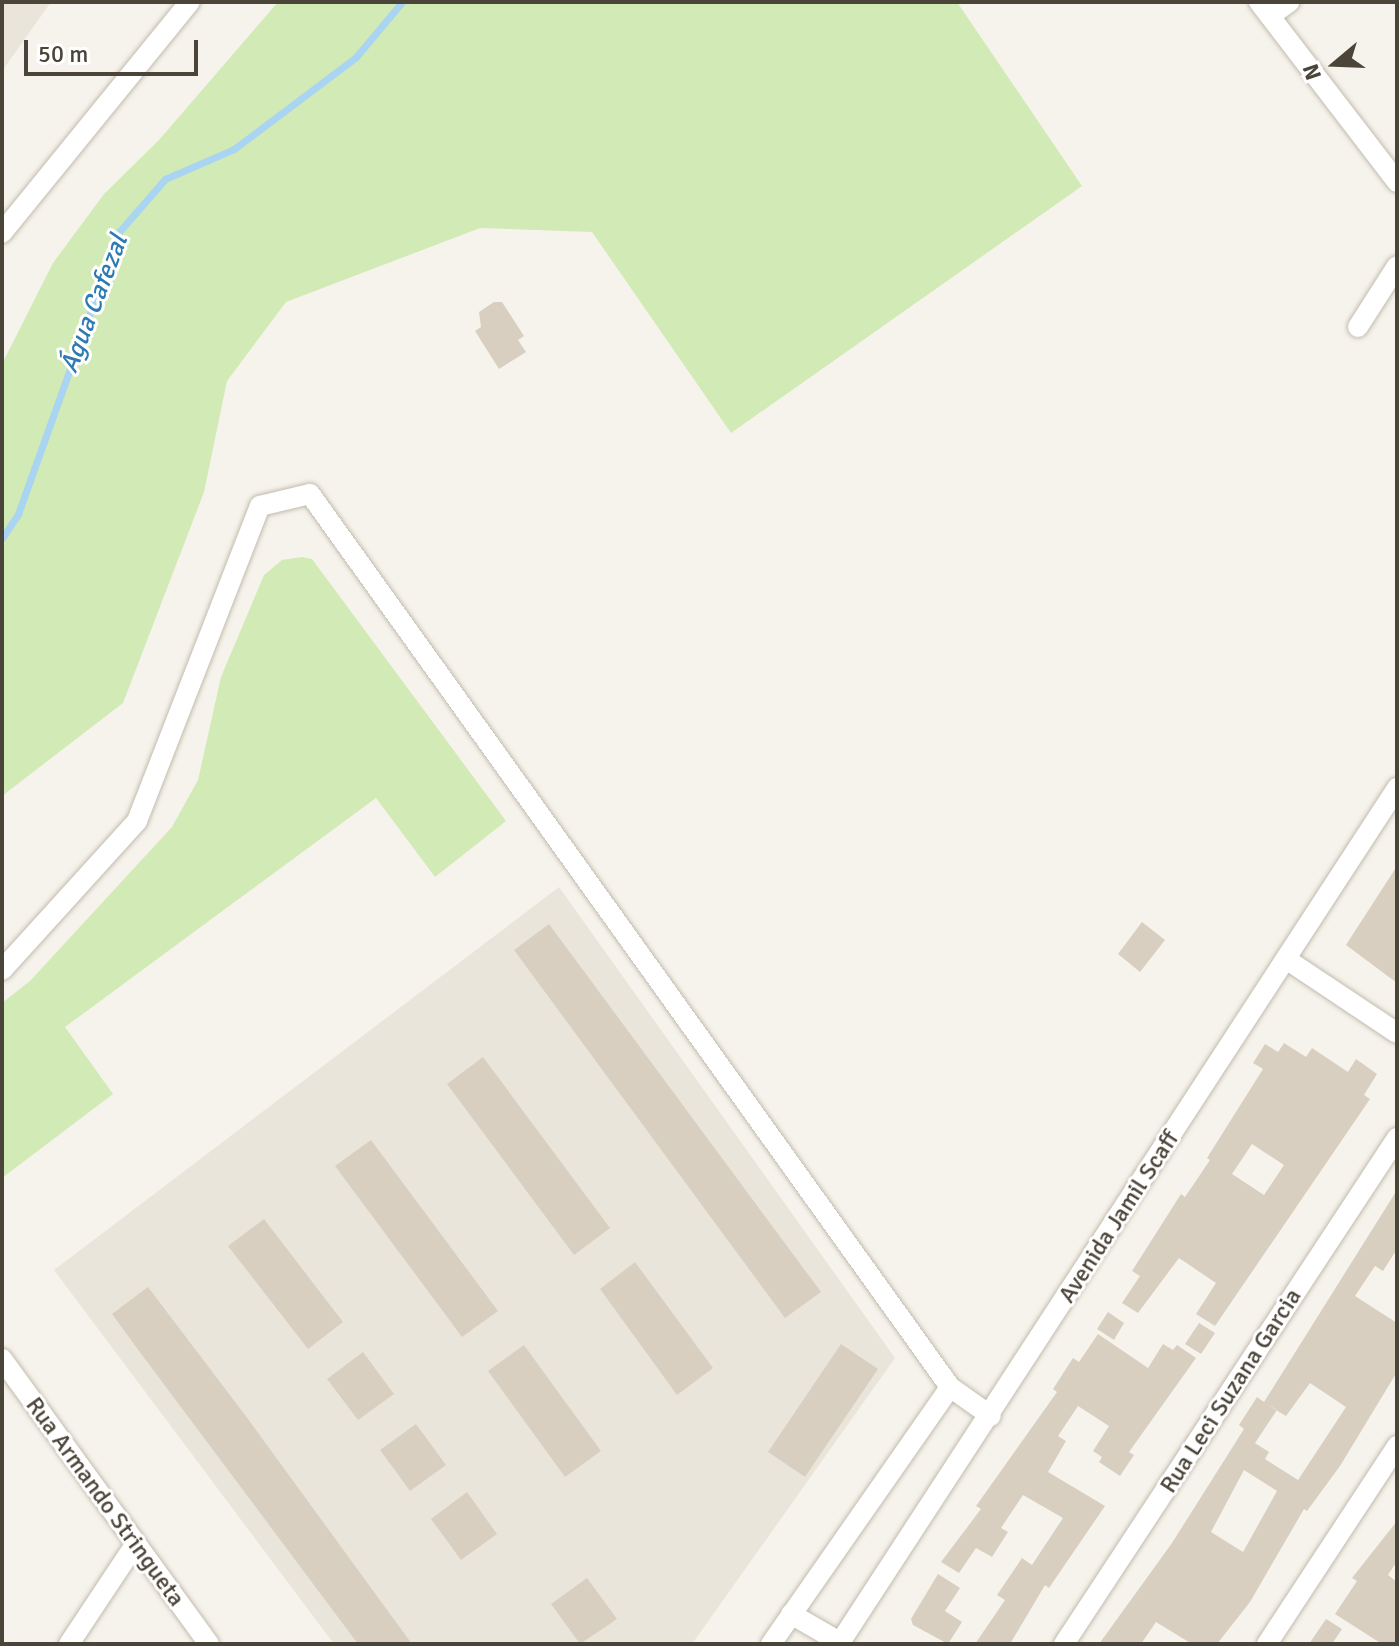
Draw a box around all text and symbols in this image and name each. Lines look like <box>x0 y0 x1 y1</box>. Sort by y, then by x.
scale bar <box>28 24 202 74</box>
north arrow <box>1295 24 1375 104</box>
text: 50 m <box>38 39 88 69</box>
text: N <box>1297 60 1327 84</box>
water label: Água Cafezal <box>54 231 136 377</box>
street label: Avenida Jamil Scaff <box>1053 1126 1185 1308</box>
street label: Rua Leci Suzana Garcia <box>1154 1283 1308 1499</box>
street label: Rua Armando Stringueta <box>19 1392 191 1612</box>

